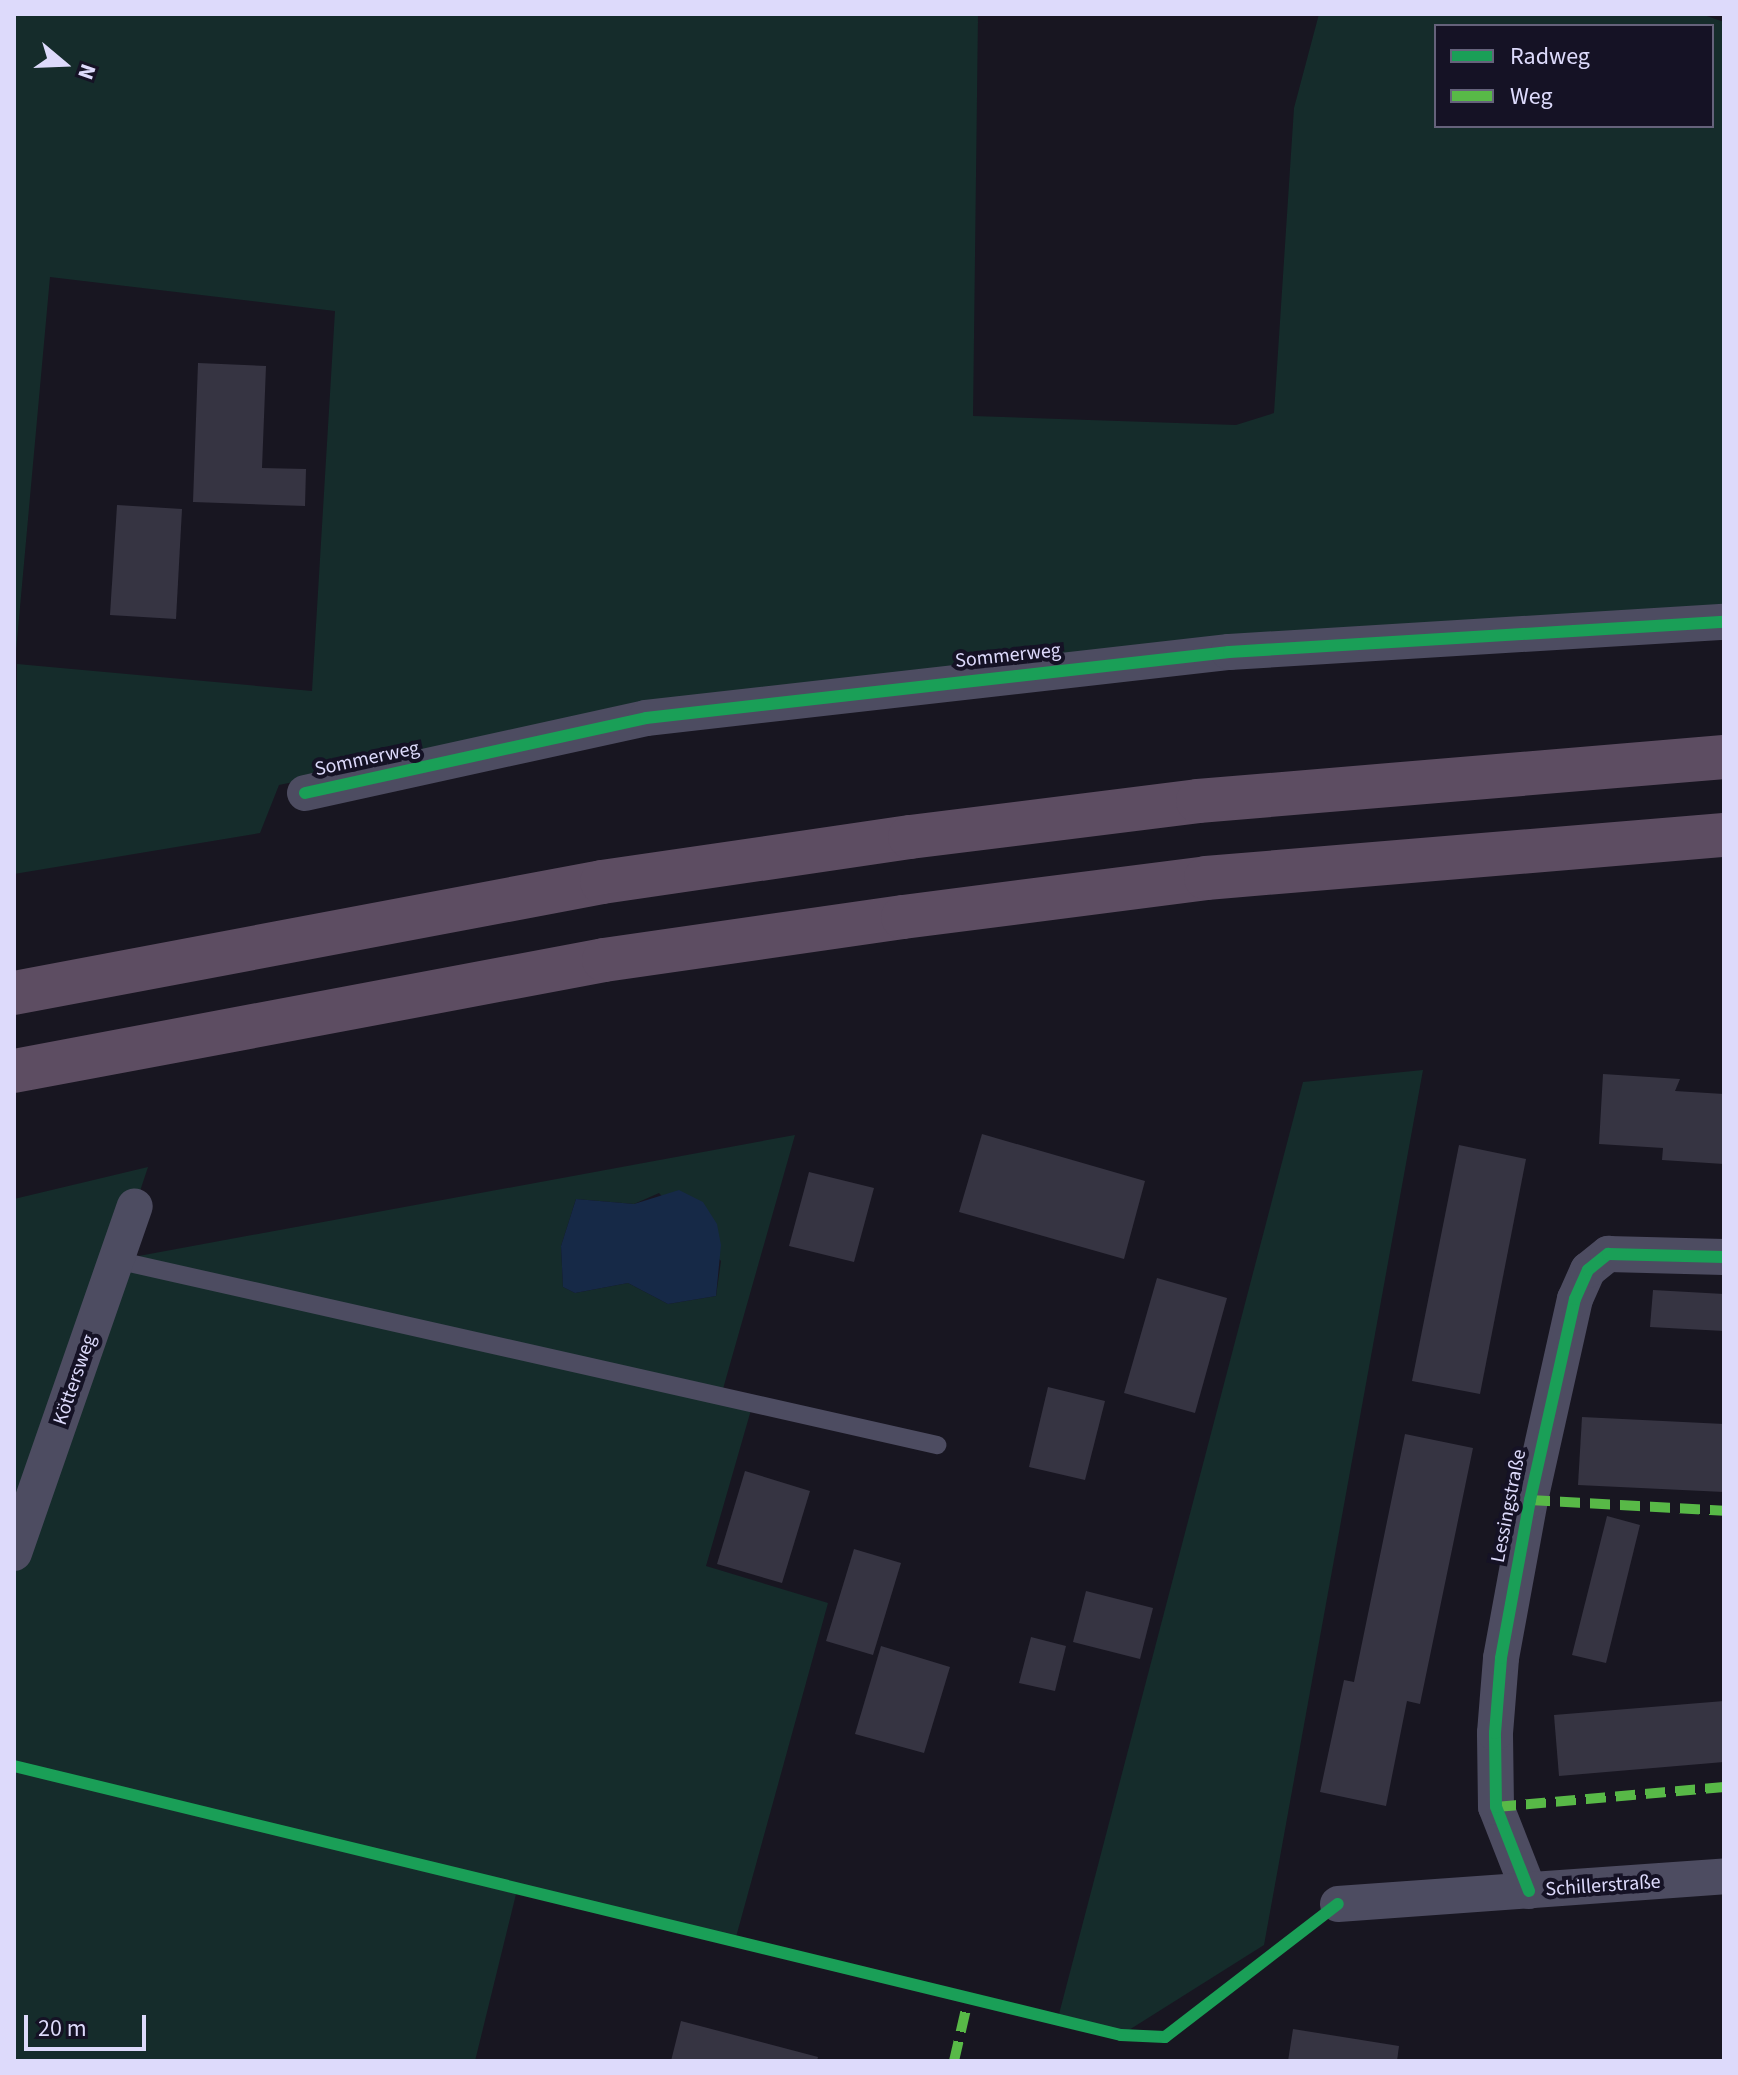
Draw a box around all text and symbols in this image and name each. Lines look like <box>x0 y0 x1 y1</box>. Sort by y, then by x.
north arrow <box>24 24 104 104</box>
legend <box>1434 24 1714 128</box>
text: Radweg <box>1510 39 1590 74</box>
text: N <box>69 60 104 84</box>
text: Weg <box>1510 79 1553 114</box>
street label: Sommerweg <box>954 639 1062 673</box>
street label: Sommerweg <box>313 736 421 782</box>
street label: Köttersweg <box>48 1332 102 1428</box>
street label: Lessingstraße <box>1486 1447 1532 1565</box>
street label: Schillerstraße <box>1545 1870 1661 1902</box>
scale bar <box>28 1999 150 2049</box>
text: 20 m <box>38 2011 87 2046</box>

